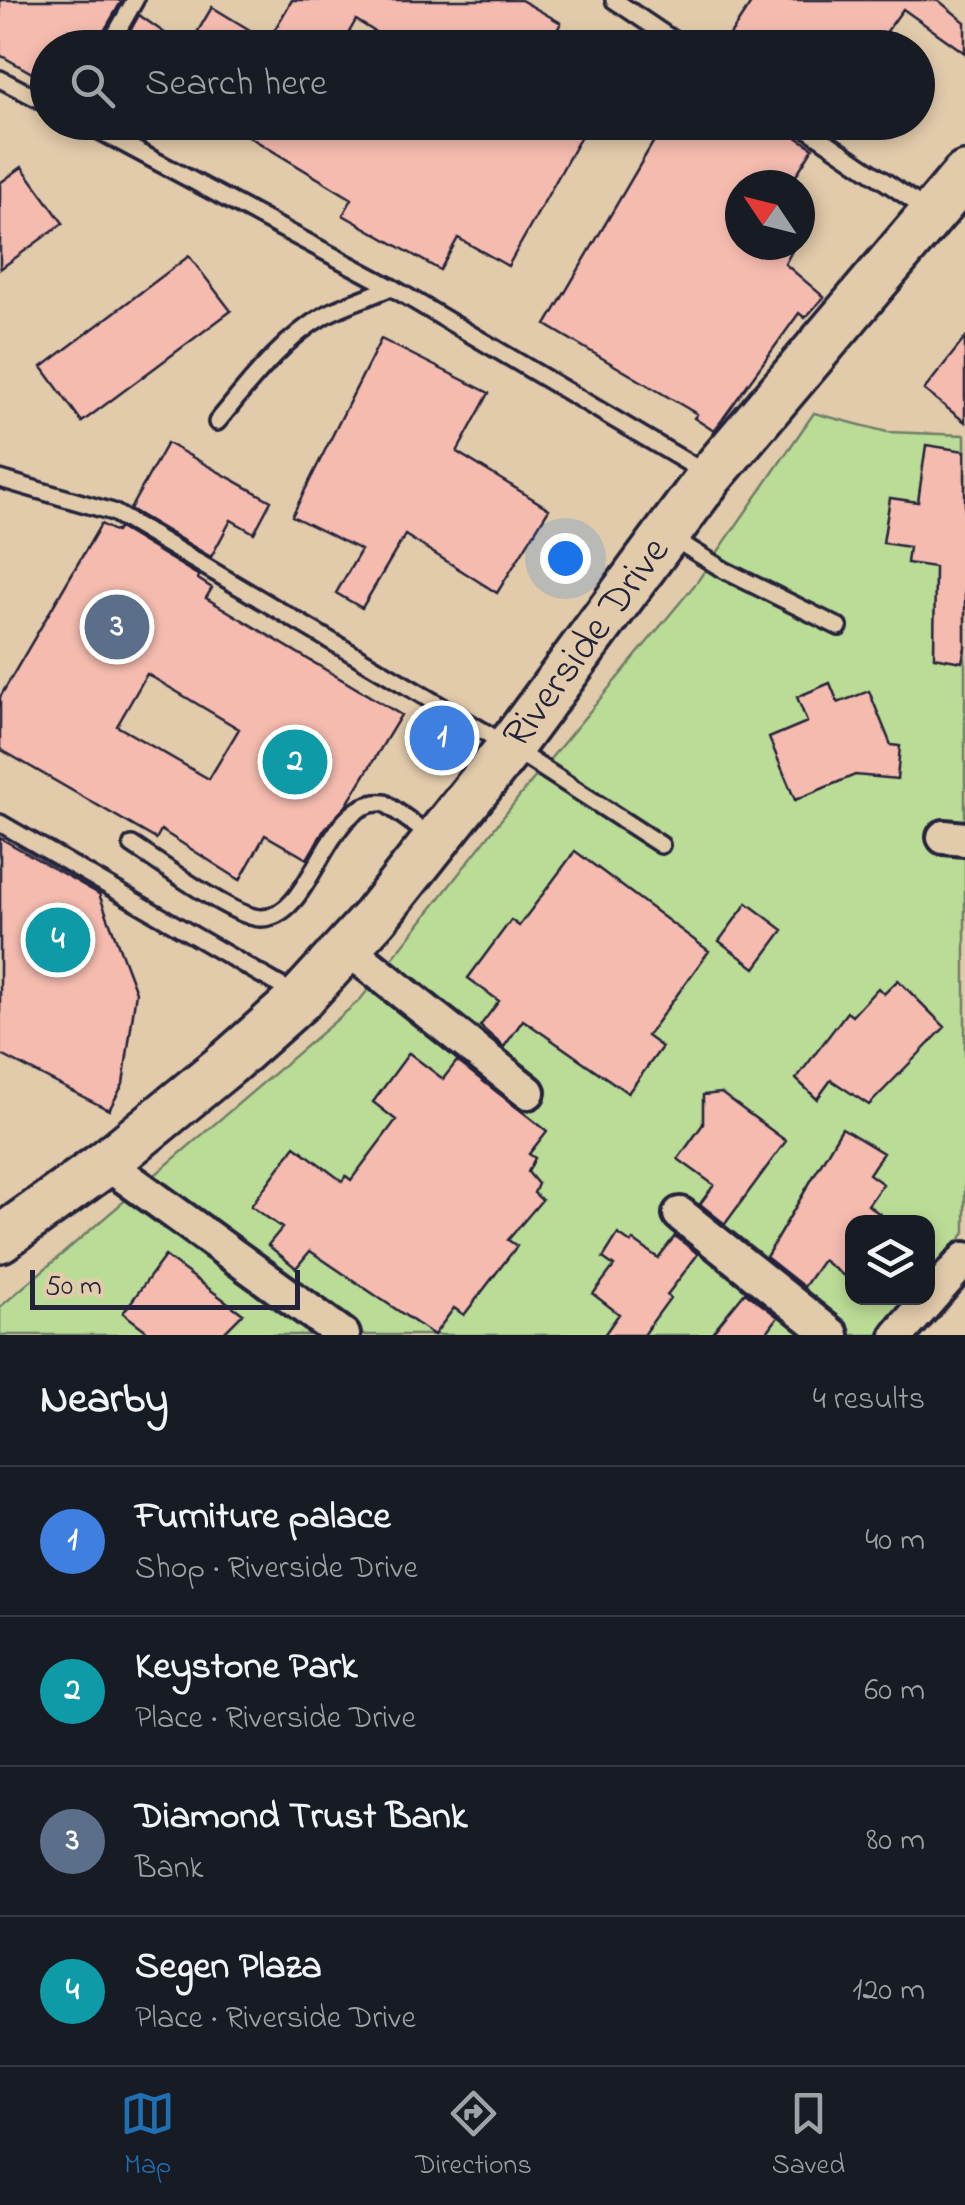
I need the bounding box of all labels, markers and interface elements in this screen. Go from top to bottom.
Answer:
search box [30,30,935,140]
text: Search here [145,57,327,113]
icon: search [65,58,120,113]
north arrow [725,170,815,260]
street label: Riverside Drive [488,524,686,762]
your location [540,533,591,584]
pin: 3 [84,590,150,664]
pin: 1 [410,700,474,776]
pin: 2 [262,724,328,800]
pin: 4 [26,902,90,978]
map controls [845,1215,935,1305]
button: layers [845,1215,935,1305]
scale bar [30,1265,300,1310]
text: 50 m [45,1267,102,1308]
text: Nearby [40,1370,168,1431]
text: 4 results [813,1377,925,1424]
text: Furniture palace [135,1490,391,1546]
text: 1 [67,1518,78,1565]
text: 40 m [865,1518,925,1565]
text: Shop · Riverside Drive [135,1546,418,1593]
text: Keystone Park [135,1640,357,1696]
text: 2 [65,1668,80,1715]
text: 60 m [864,1668,925,1715]
text: Place · Riverside Drive [135,1696,416,1743]
text: Diamond Trust Bank [135,1790,467,1846]
text: 3 [66,1818,79,1865]
text: 80 m [866,1818,925,1865]
text: Bank [135,1846,204,1893]
text: Segen Plaza [135,1940,322,1996]
text: 4 [66,1968,79,2015]
text: 120 m [852,1968,925,2015]
text: Place · Riverside Drive [135,1996,416,2043]
tab: Map [120,2086,175,2187]
tab: Directions [415,2086,532,2187]
tab: Saved [772,2086,845,2187]

